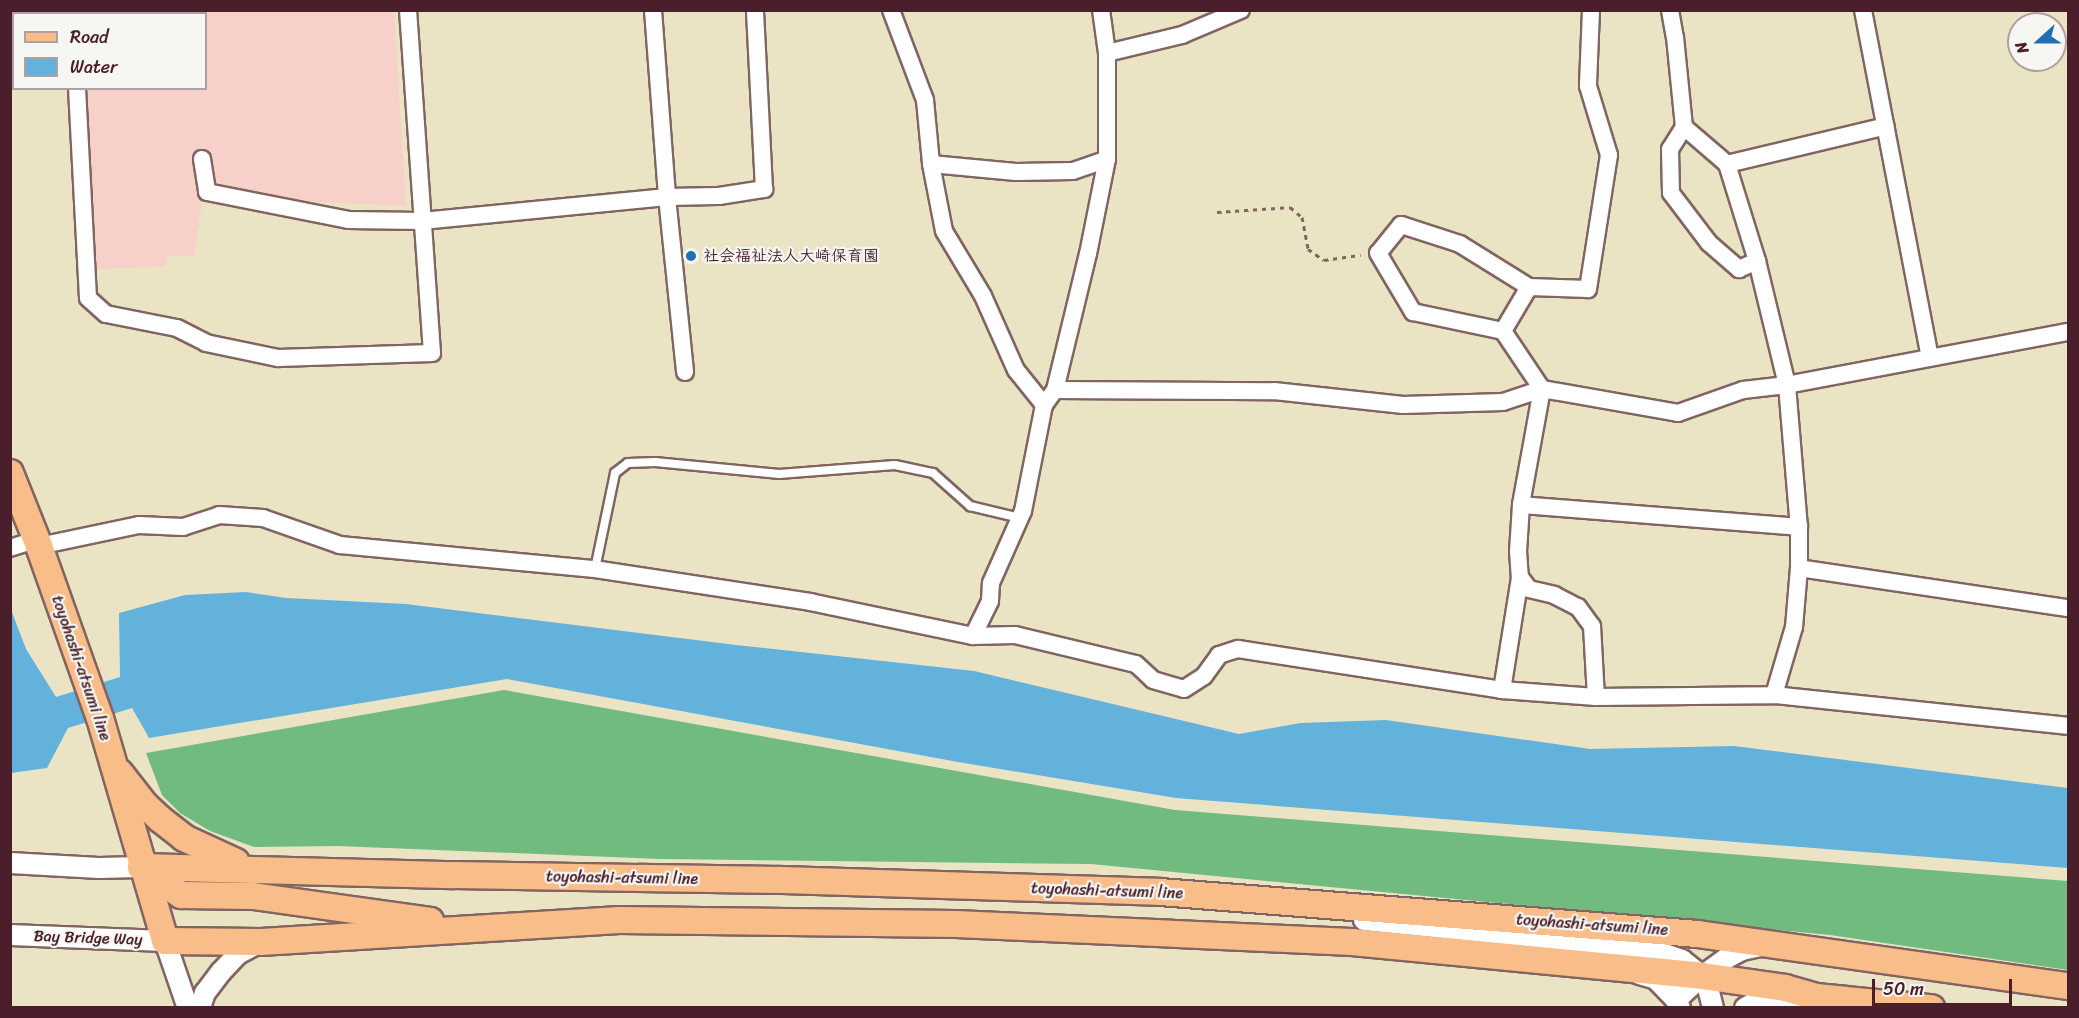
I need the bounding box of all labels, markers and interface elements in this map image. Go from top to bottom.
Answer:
legend [12,12,207,90]
north arrow [2007,12,2067,72]
text: Road [70,21,109,53]
text: N [2006,38,2037,58]
text: Water [70,51,117,83]
place label: 社会福祉法人大崎保育園 [703,246,879,266]
marker: 社会福祉法人大崎保育園 [684,249,698,263]
street label: toyohashi-atsumi line [47,593,115,743]
street label: toyohashi-atsumi line [546,867,698,889]
street label: toyohashi-atsumi line [1030,879,1184,903]
street label: toyohashi-atsumi line [1515,910,1669,940]
street label: Bay Bridge Way [33,926,143,950]
scale bar [1875,967,2014,1005]
text: 50 m [1883,973,1924,1005]

